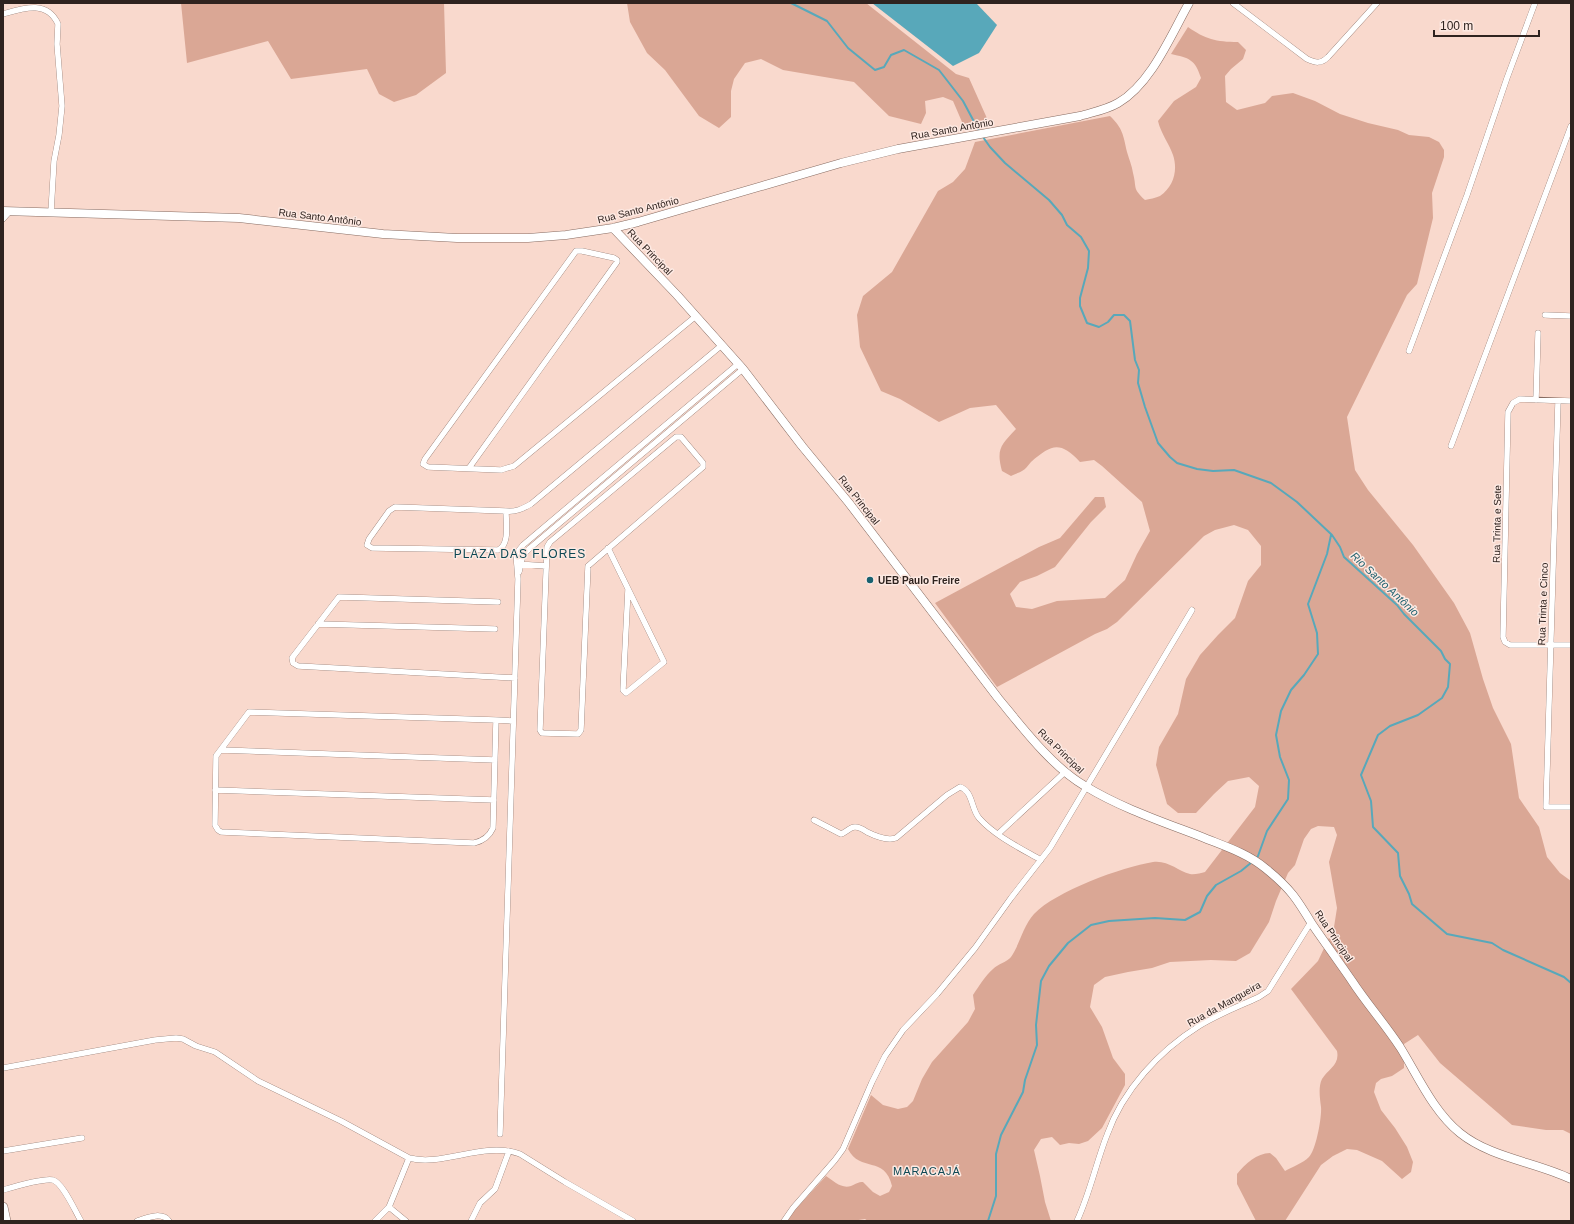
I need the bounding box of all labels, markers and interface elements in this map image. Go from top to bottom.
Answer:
scale bar [1434,12,1539,38]
text: 100 m [1440,19,1473,33]
street label: Rua Santo Antônio [910,116,994,142]
street label: Rua Santo Antônio [596,194,680,225]
street label: Rua Santo Antônio [278,206,362,228]
street label: Rua Principal [625,227,675,277]
street label: Rua Principal [836,473,882,527]
street label: Rua Trinta e Sete [1491,485,1503,563]
district label: PLAZA DAS FLORES [454,547,586,561]
water label: Rio Santo Antônio [1349,550,1421,618]
street label: Rua Trinta e Cinco [1536,562,1550,646]
marker: UEB Paulo Freire [865,575,875,585]
place label: UEB Paulo Freire [878,575,960,586]
street label: Rua Principal [1036,726,1086,776]
street label: Rua Principal [1313,908,1355,964]
street label: Rua da Mangueira [1185,979,1263,1029]
district label: MARACAJÁ [893,1165,961,1177]

